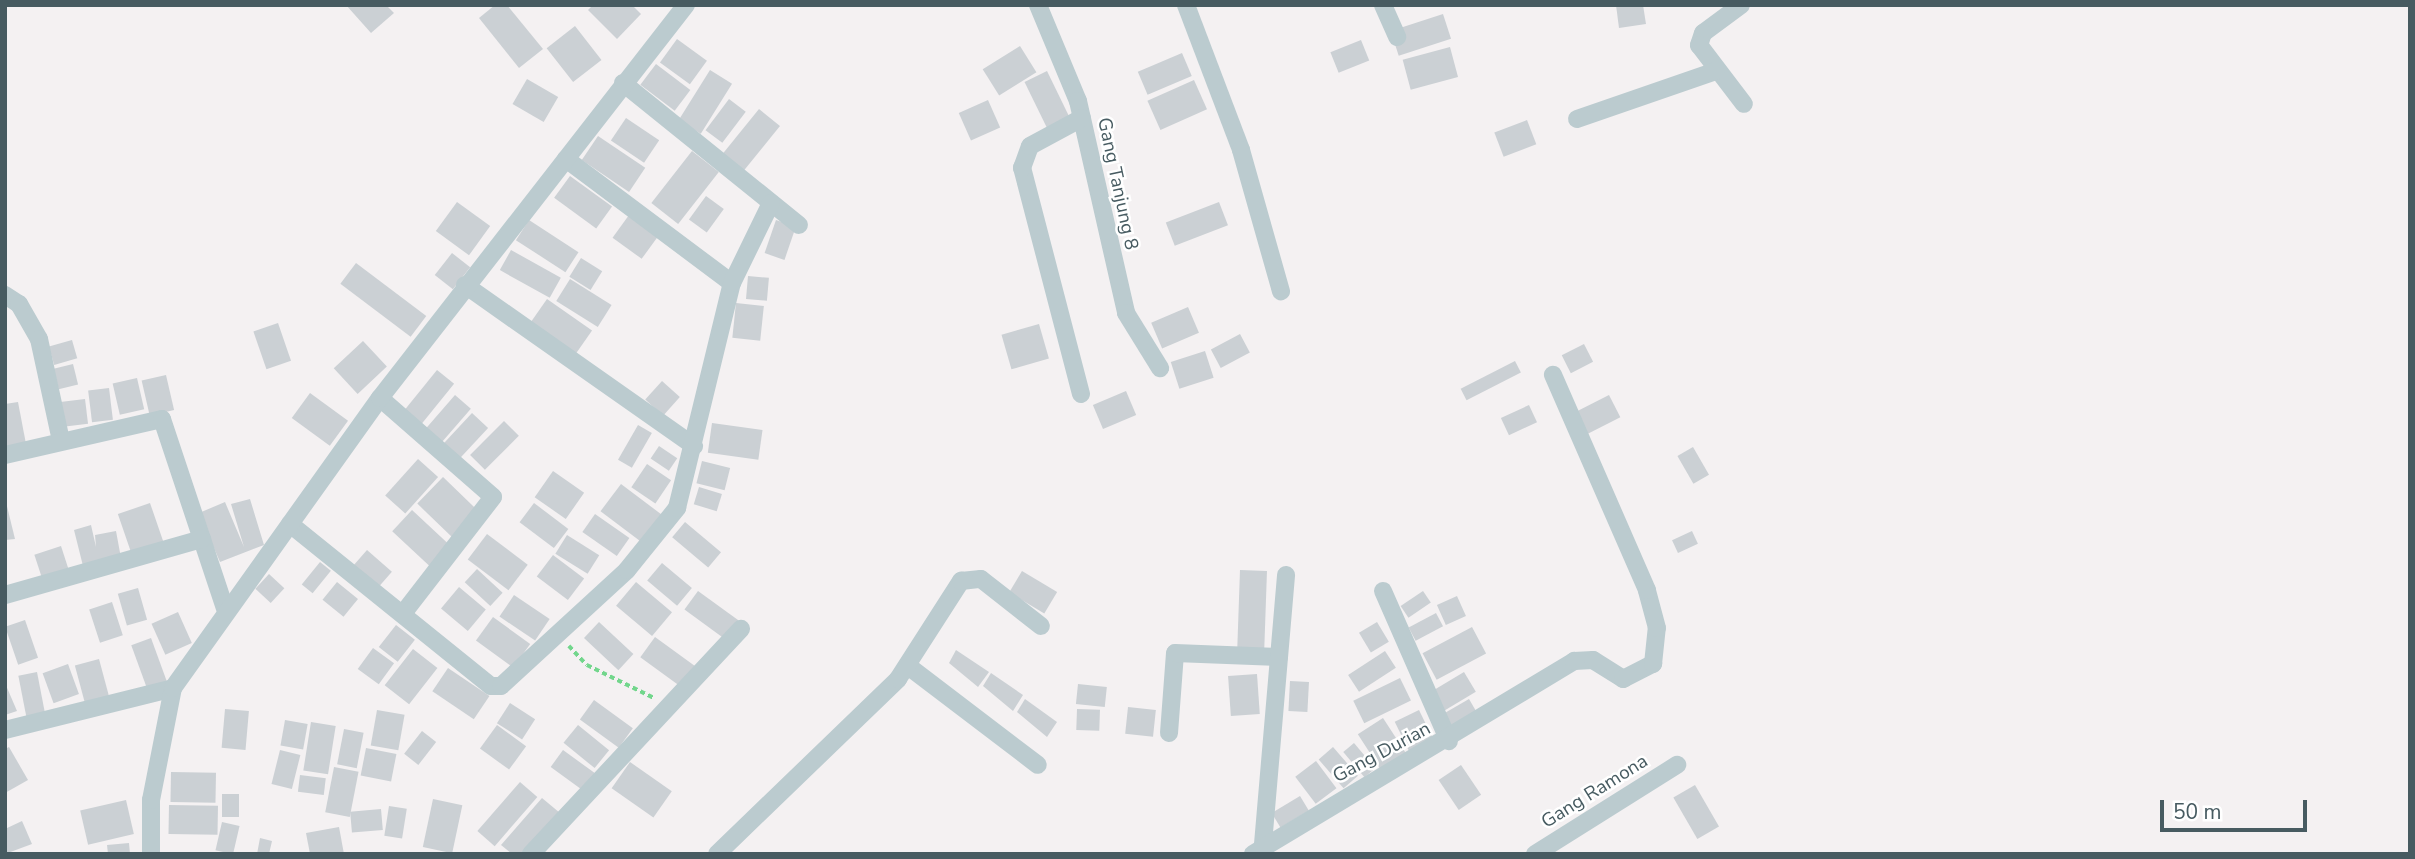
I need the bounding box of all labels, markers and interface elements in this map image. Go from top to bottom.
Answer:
street label: Gang Tanjung 8 [1092,116,1142,252]
street label: Gang Durian [1329,718,1435,788]
street label: Gang Ramona [1538,750,1652,834]
scale bar [2163,786,2310,830]
text: 50 m [2173,798,2222,826]

